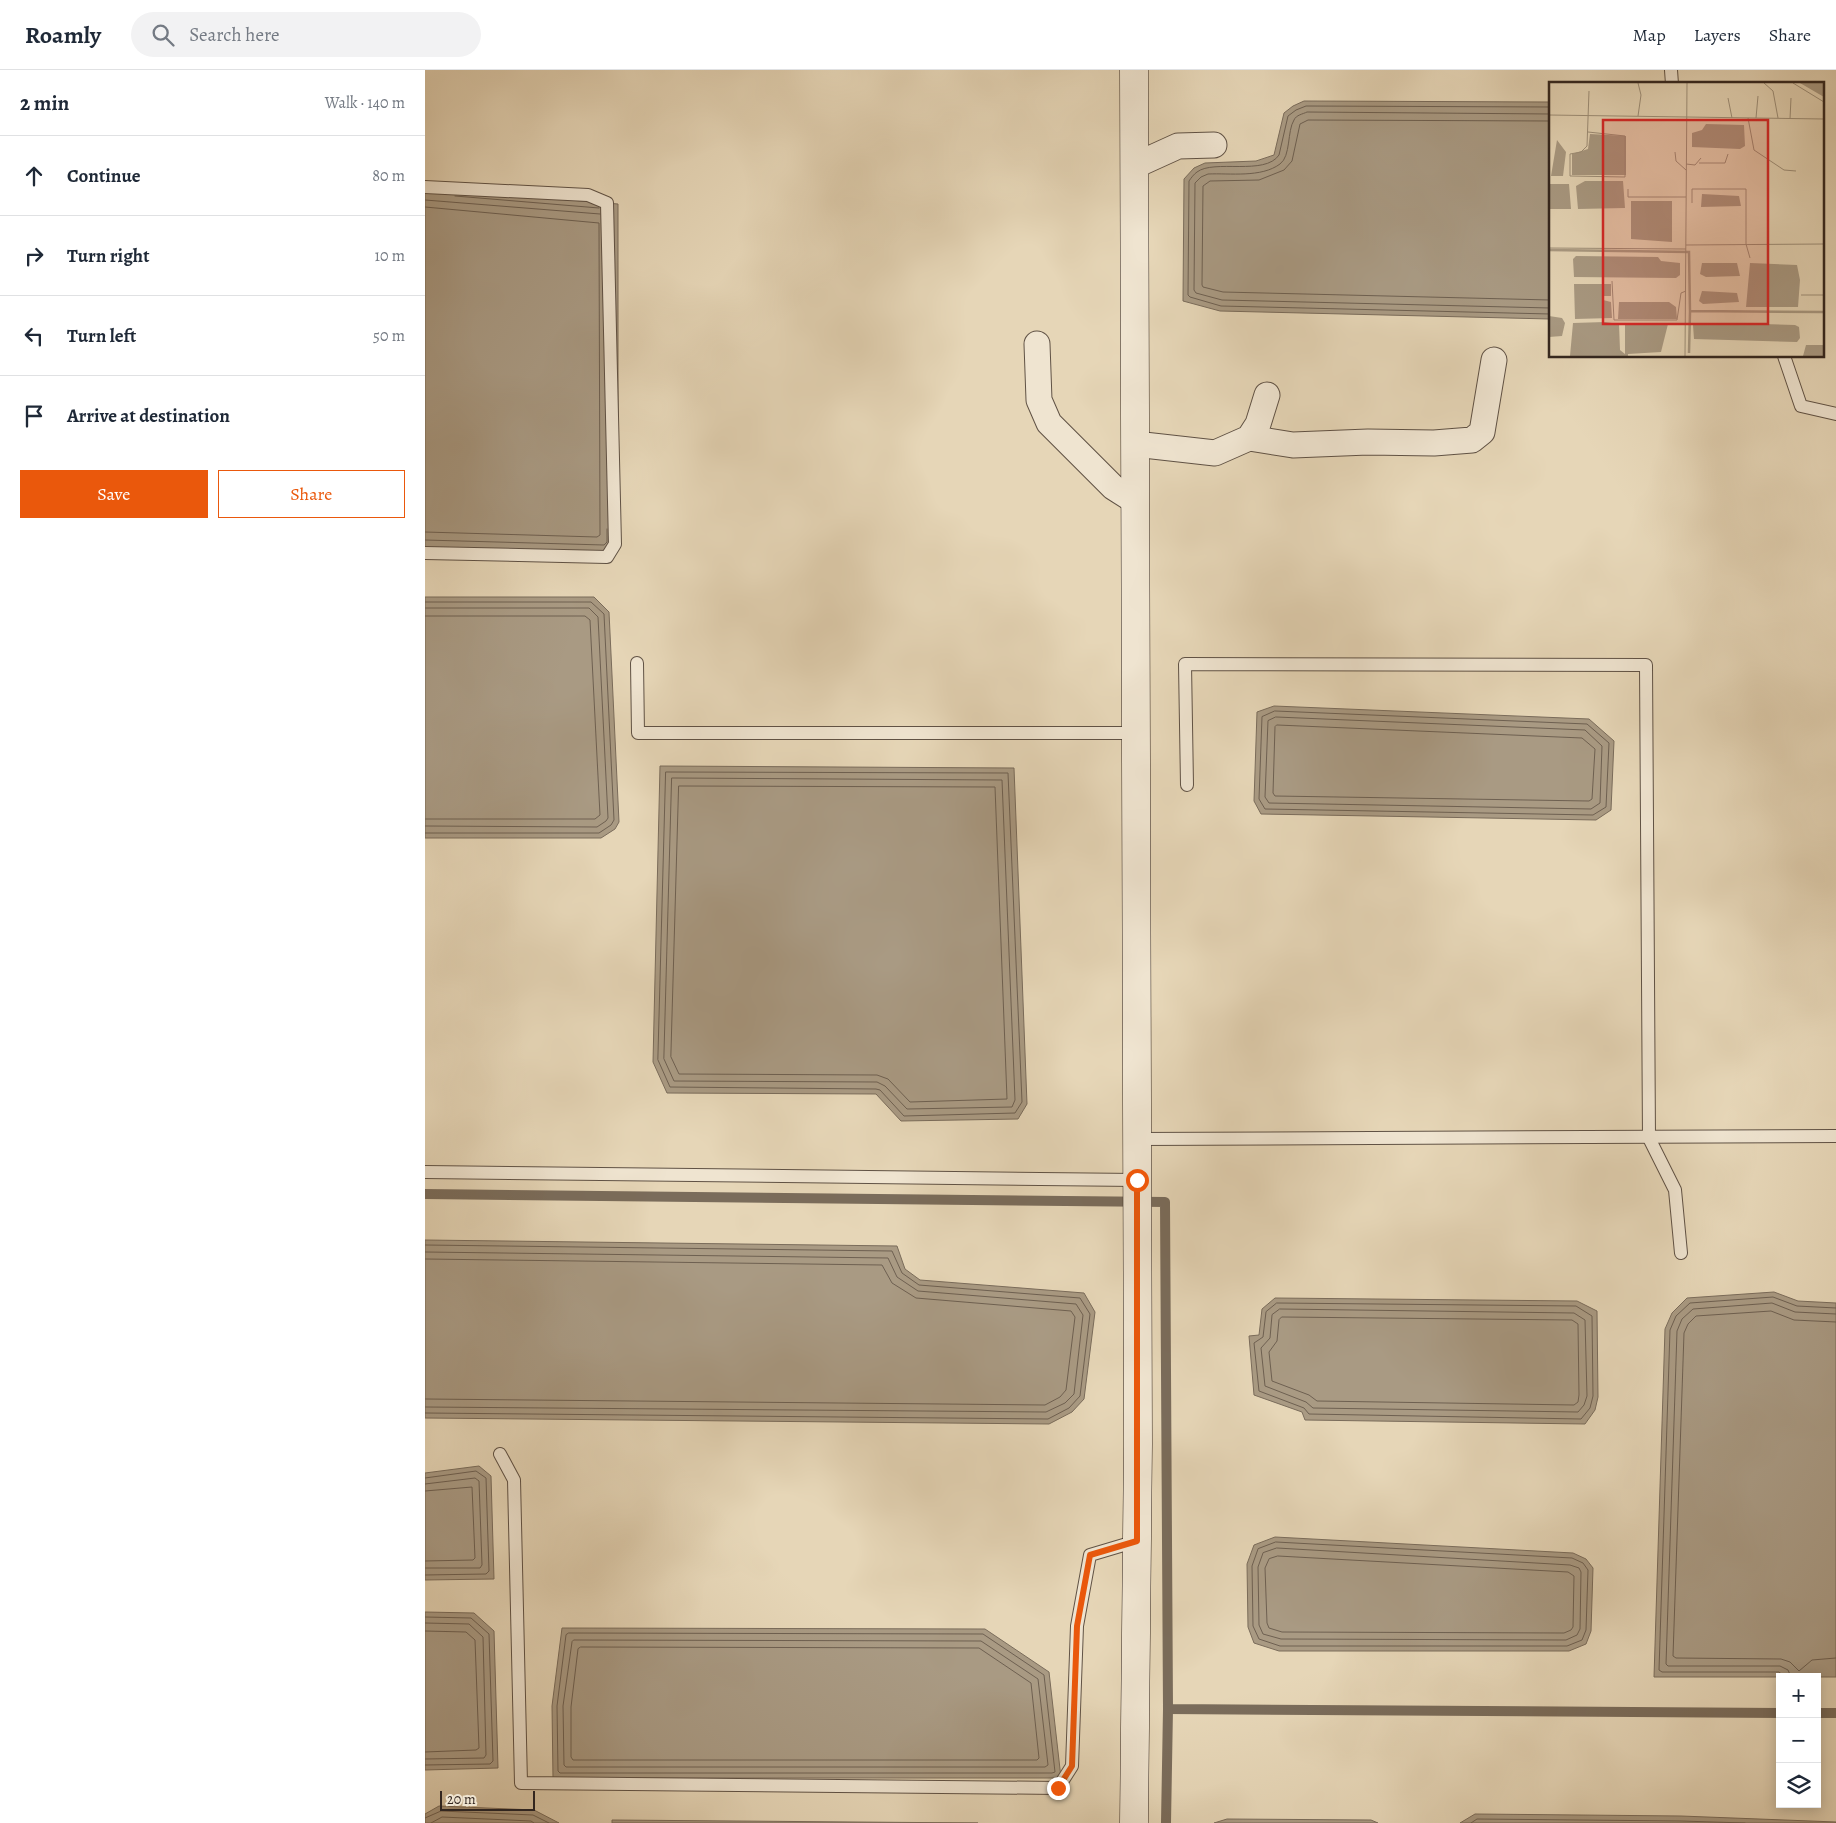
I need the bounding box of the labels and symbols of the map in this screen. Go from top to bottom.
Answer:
inset map [1549,82,1823,358]
route start [1126,1169,1149,1192]
route end [1047,1777,1070,1800]
scale bar [440,1788,535,1811]

